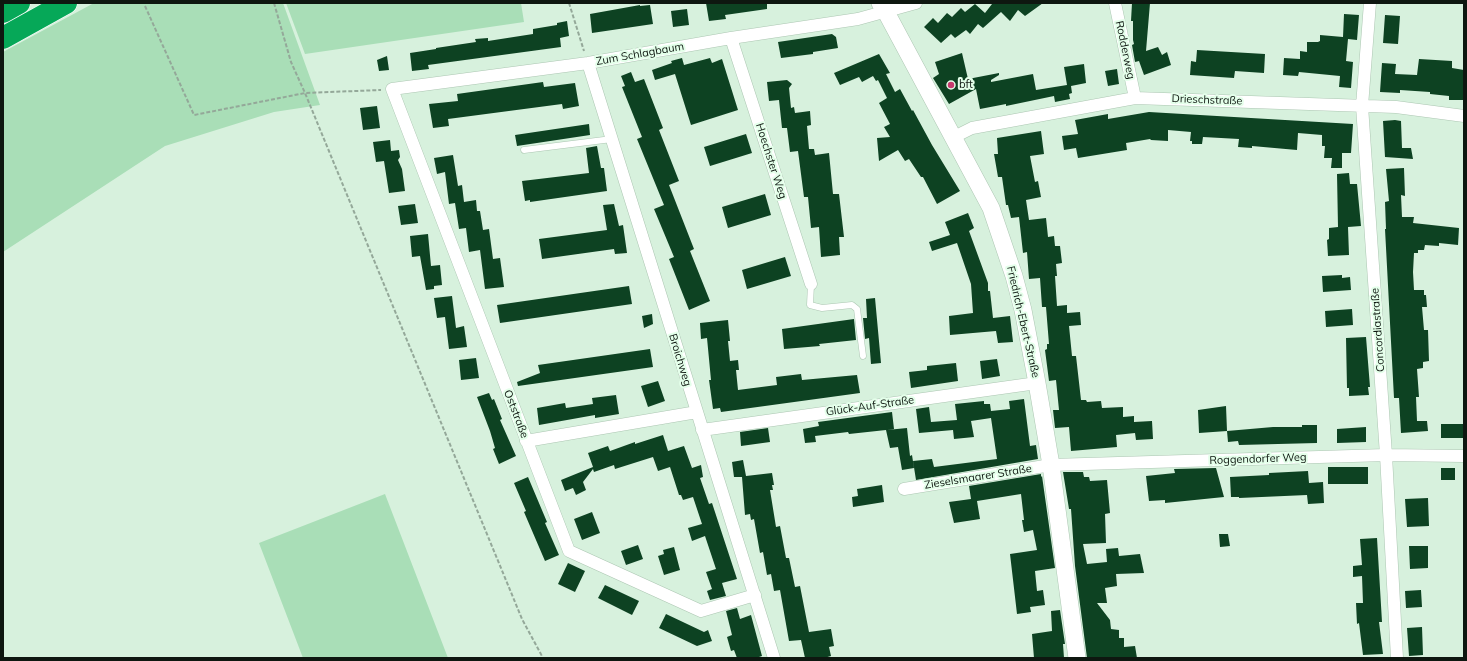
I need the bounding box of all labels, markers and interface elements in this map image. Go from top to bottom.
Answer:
street label: Rodderweg [1112,20,1138,80]
street label: Zum Schlagbaum [595,40,685,68]
place label: bft [959,78,973,92]
marker: bft [946,80,956,90]
street label: Drieschstraße [1171,92,1243,108]
street label: Hoechster Weg [753,121,789,201]
street label: Friedrich-Ebert-Straße [1004,265,1042,379]
street label: Concordiastraße [1368,288,1388,372]
street label: Broichweg [666,332,694,388]
street label: Oststraße [501,388,531,440]
street label: Glück-Auf-Straße [825,393,915,419]
street label: Roggendorfer Weg [1209,451,1307,467]
street label: Zieselsmaarer Straße [923,462,1033,492]

